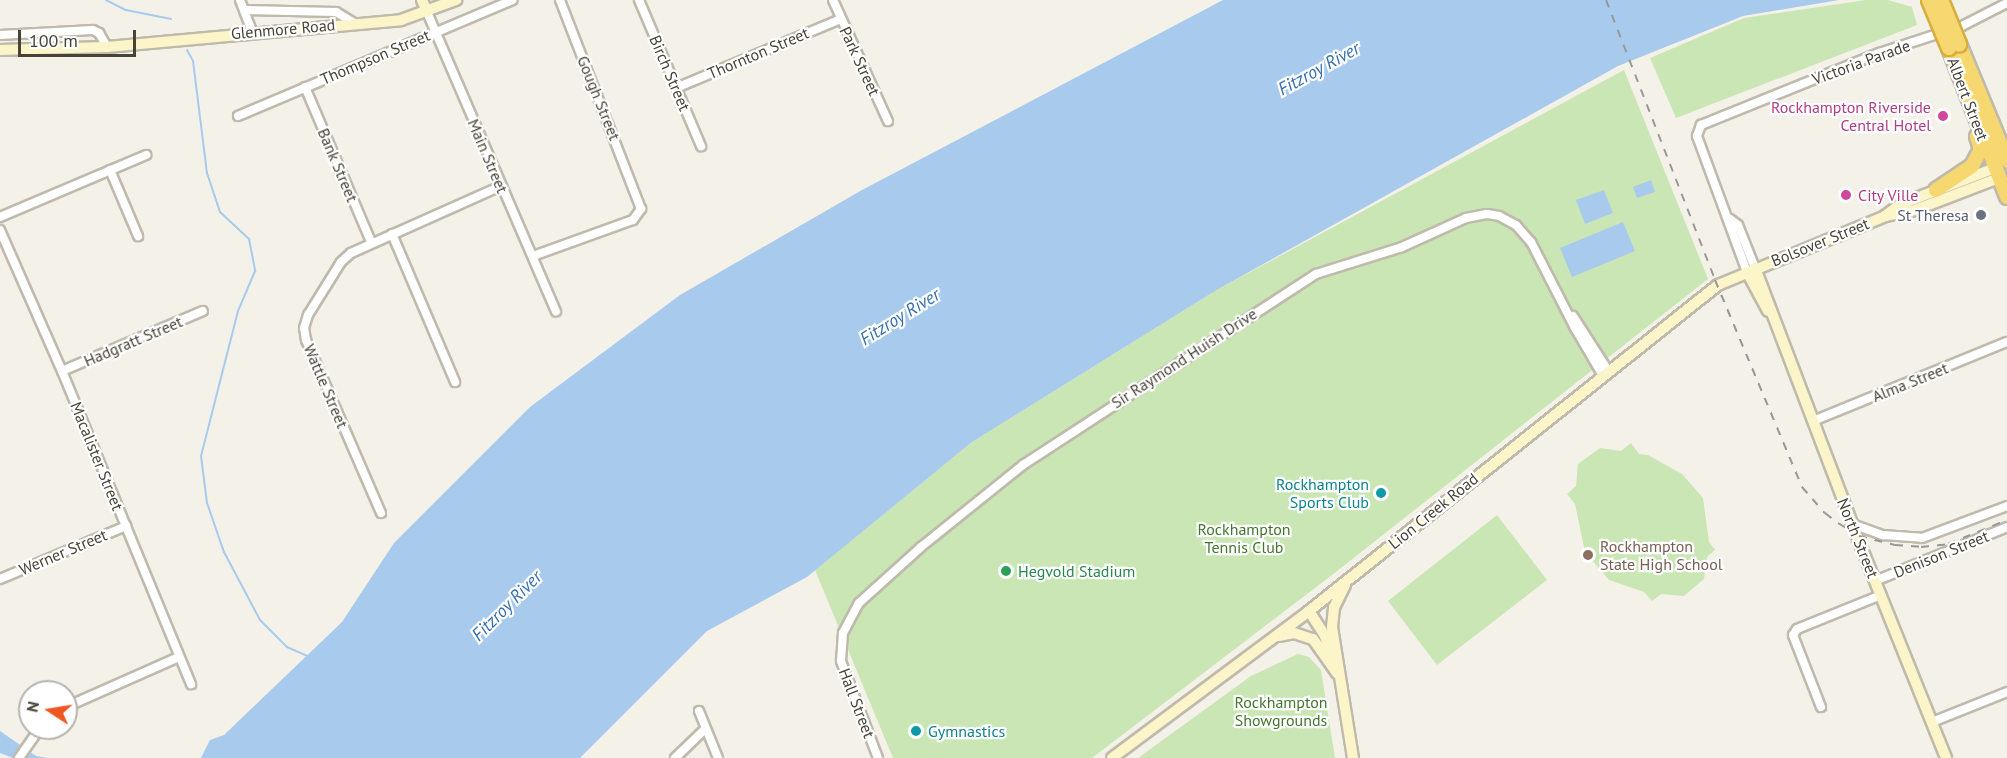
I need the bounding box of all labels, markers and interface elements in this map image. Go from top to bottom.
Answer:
street label: Glenmore Road [230,15,336,43]
scale bar [21,18,140,56]
street label: Thornton Street [704,23,812,83]
street label: Park Street [836,23,884,99]
street label: Thompson Street [317,25,433,89]
text: 100 m [29,29,78,52]
street label: Birch Street [645,32,695,114]
street label: Victoria Parade [1809,35,1913,89]
water label: Fitzroy River [1274,38,1364,100]
street label: Gough Street [573,53,625,143]
street label: Albert Street [1943,55,1993,143]
place label: Rockhampton Riverside Central Hotel [1771,97,1931,135]
marker: Rockhampton Riverside Central Hotel [1936,109,1950,123]
street label: Main Street [464,116,512,196]
street label: Bank Street [314,125,362,205]
place label: City Ville [1858,185,1919,205]
marker: City Ville [1839,188,1853,202]
place label: St Theresa [1897,205,1969,225]
marker: St Theresa [1974,208,1988,222]
street label: Bolsover Street [1768,214,1872,270]
water label: Fitzroy River [856,284,944,350]
street label: Sir Raymond Huish Drive [1108,304,1260,412]
street label: Hadgratt Street [81,312,185,370]
street label: Wattle Street [300,341,352,431]
street label: Alma Street [1869,358,1951,406]
street label: Macalister Street [66,399,128,513]
street label: Lion Creek Road [1384,469,1482,553]
place label: Rockhampton Sports Club [1276,474,1369,512]
marker: Rockhampton Sports Club [1374,486,1388,500]
street label: North Street [1833,495,1883,581]
park label: Rockhampton Tennis Club [1197,519,1291,557]
street label: Werner Street [16,525,110,579]
street label: Denison Street [1891,526,1991,582]
place label: Rockhampton State High School [1600,536,1722,574]
marker: Rockhampton State High School [1581,548,1595,562]
place label: Hegvold Stadium [1018,561,1135,581]
marker: Hegvold Stadium [999,564,1013,578]
water label: Fitzroy River [467,566,547,646]
street label: Hall Street [835,665,879,741]
north arrow [18,680,78,740]
park label: Rockhampton Showgrounds [1234,692,1328,730]
text: N [21,699,43,714]
place label: Gymnastics [928,721,1005,741]
marker: Gymnastics [909,724,923,738]

